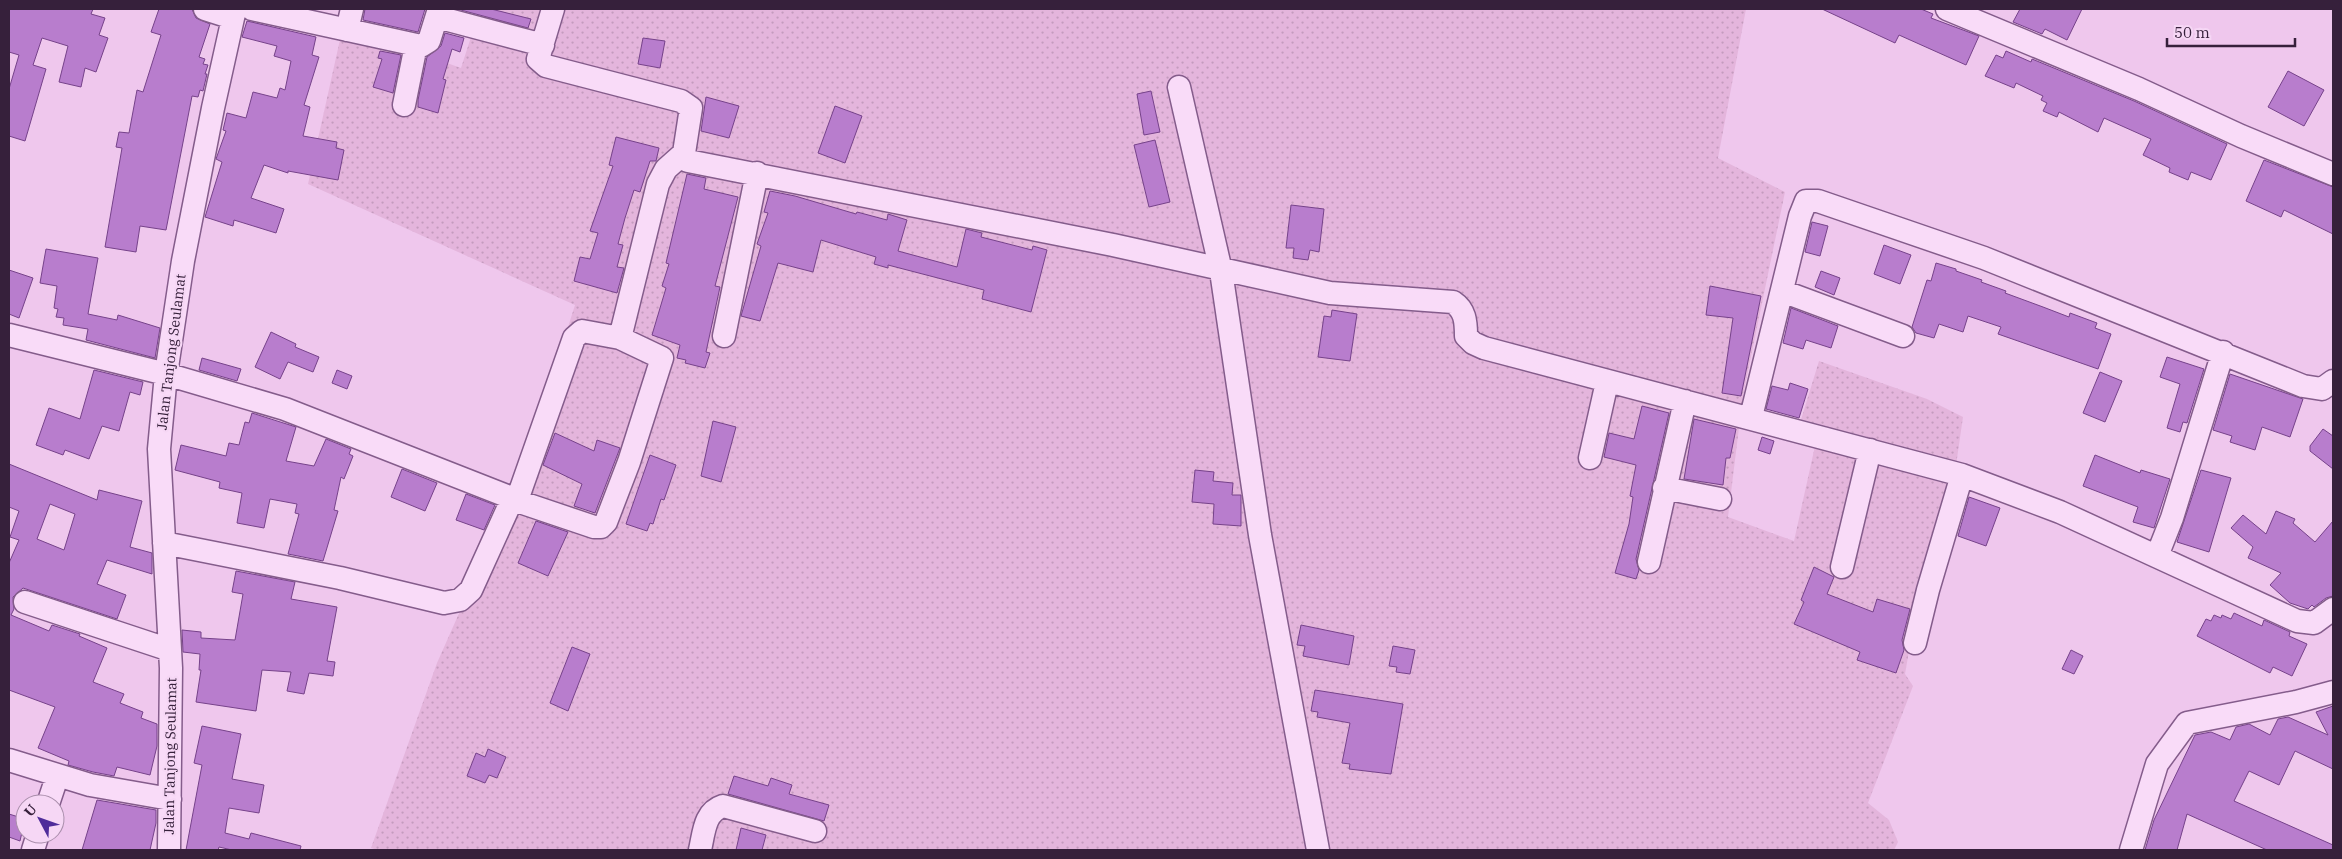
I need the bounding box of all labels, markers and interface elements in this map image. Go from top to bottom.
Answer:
scale bar [2167,15,2294,47]
text: 50 m [2174,23,2210,42]
street label: Jalan Tanjong Seulamat [152,273,190,431]
street label: Jalan Tanjong Seulamat [160,677,180,835]
north arrow [15,794,65,844]
text: U [20,800,41,820]

